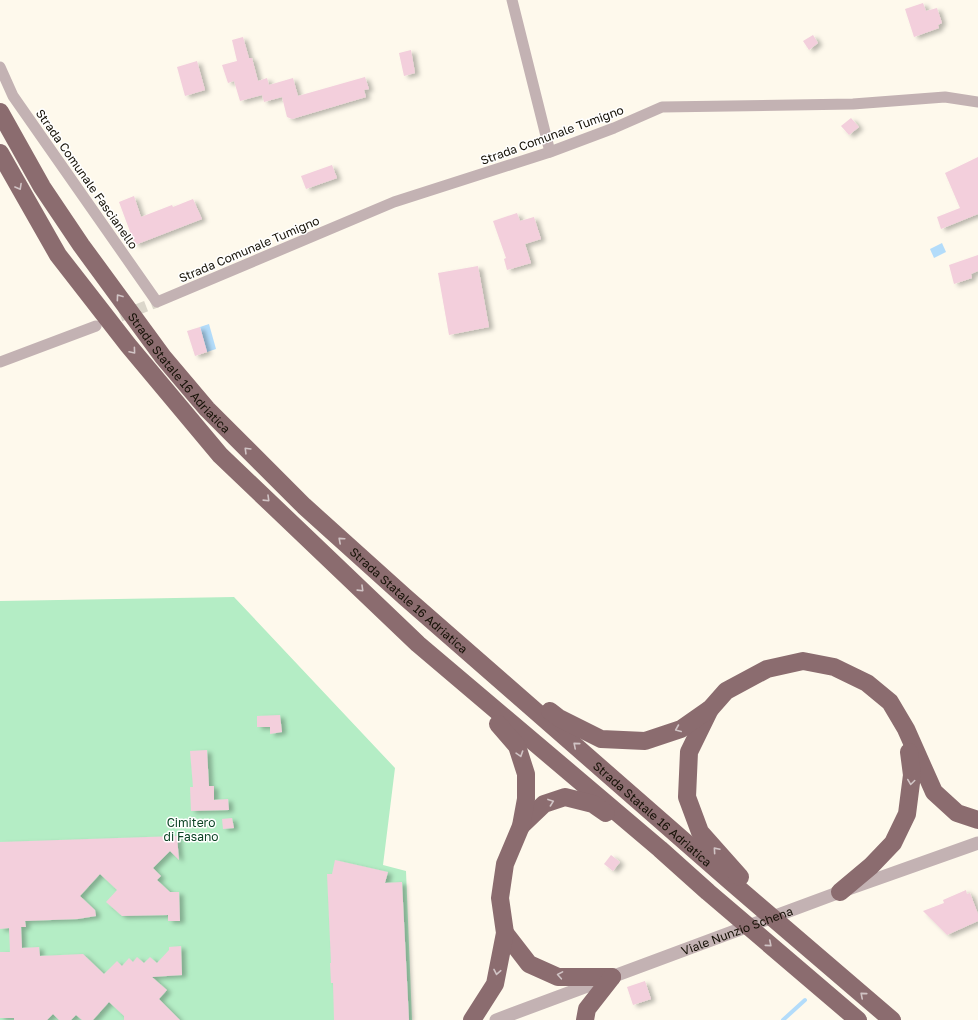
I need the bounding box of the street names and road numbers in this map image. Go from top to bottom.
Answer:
street label: Strada Comunale Tumigno [478,102,626,168]
street label: Strada Comunale Fascianello [33,106,141,252]
street label: Strada Comunale Tumigno [176,213,322,285]
street label: Strada Statale 16 Adriatica [125,309,234,436]
street label: Strada Statale 16 Adriatica [347,544,471,656]
street label: Strada Statale 16 Adriatica [590,758,715,869]
street label: Viale Nunzio Schena [679,903,795,958]

